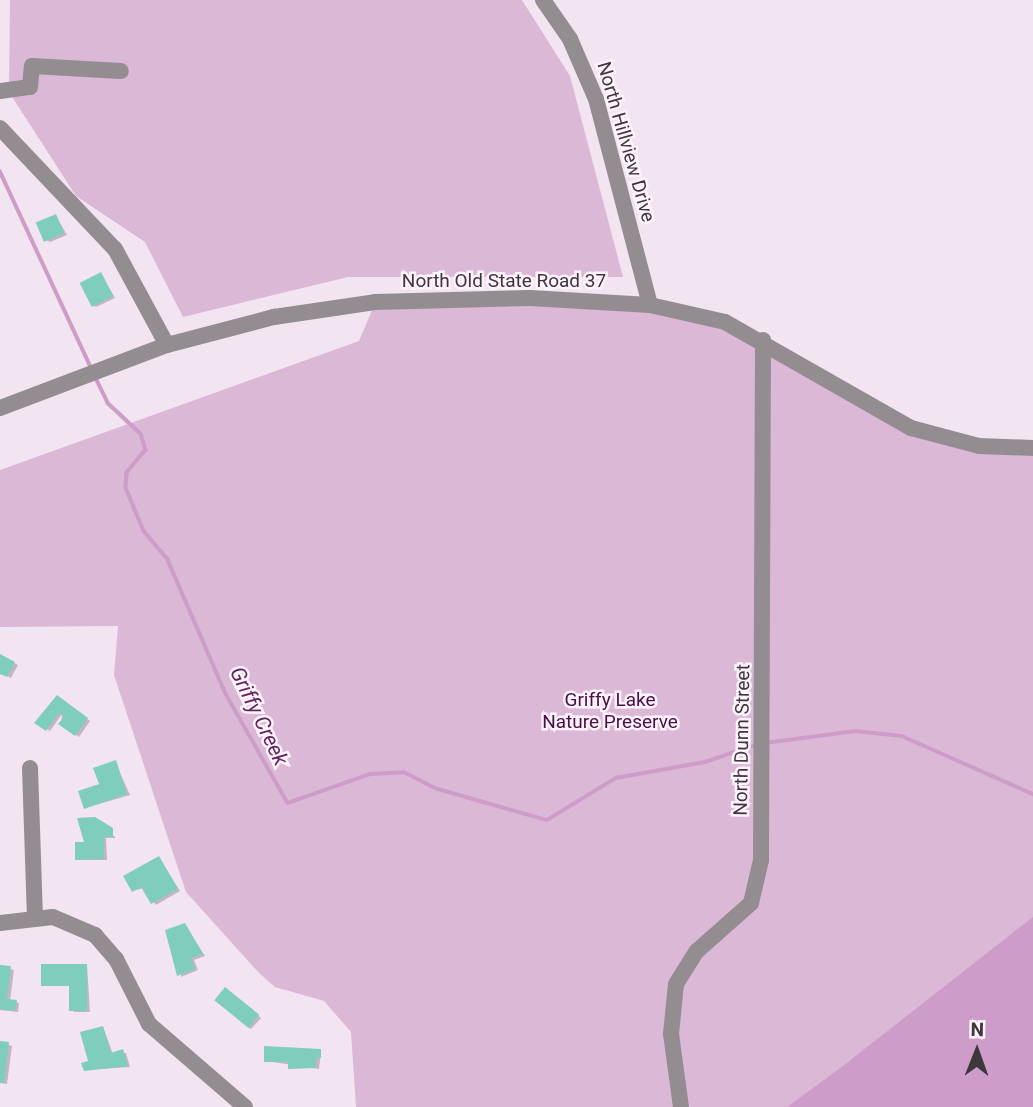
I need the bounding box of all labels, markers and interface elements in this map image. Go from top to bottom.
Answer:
street label: North Hillview Drive [592,59,660,225]
street label: North Old State Road 37 [402,270,606,292]
water label: Griffy Creek [224,663,294,769]
street label: North Dunn Street [729,664,755,816]
park label: Griffy Lake Nature Preserve [542,689,678,733]
north arrow [942,1016,1012,1086]
text: N [970,1018,984,1041]

